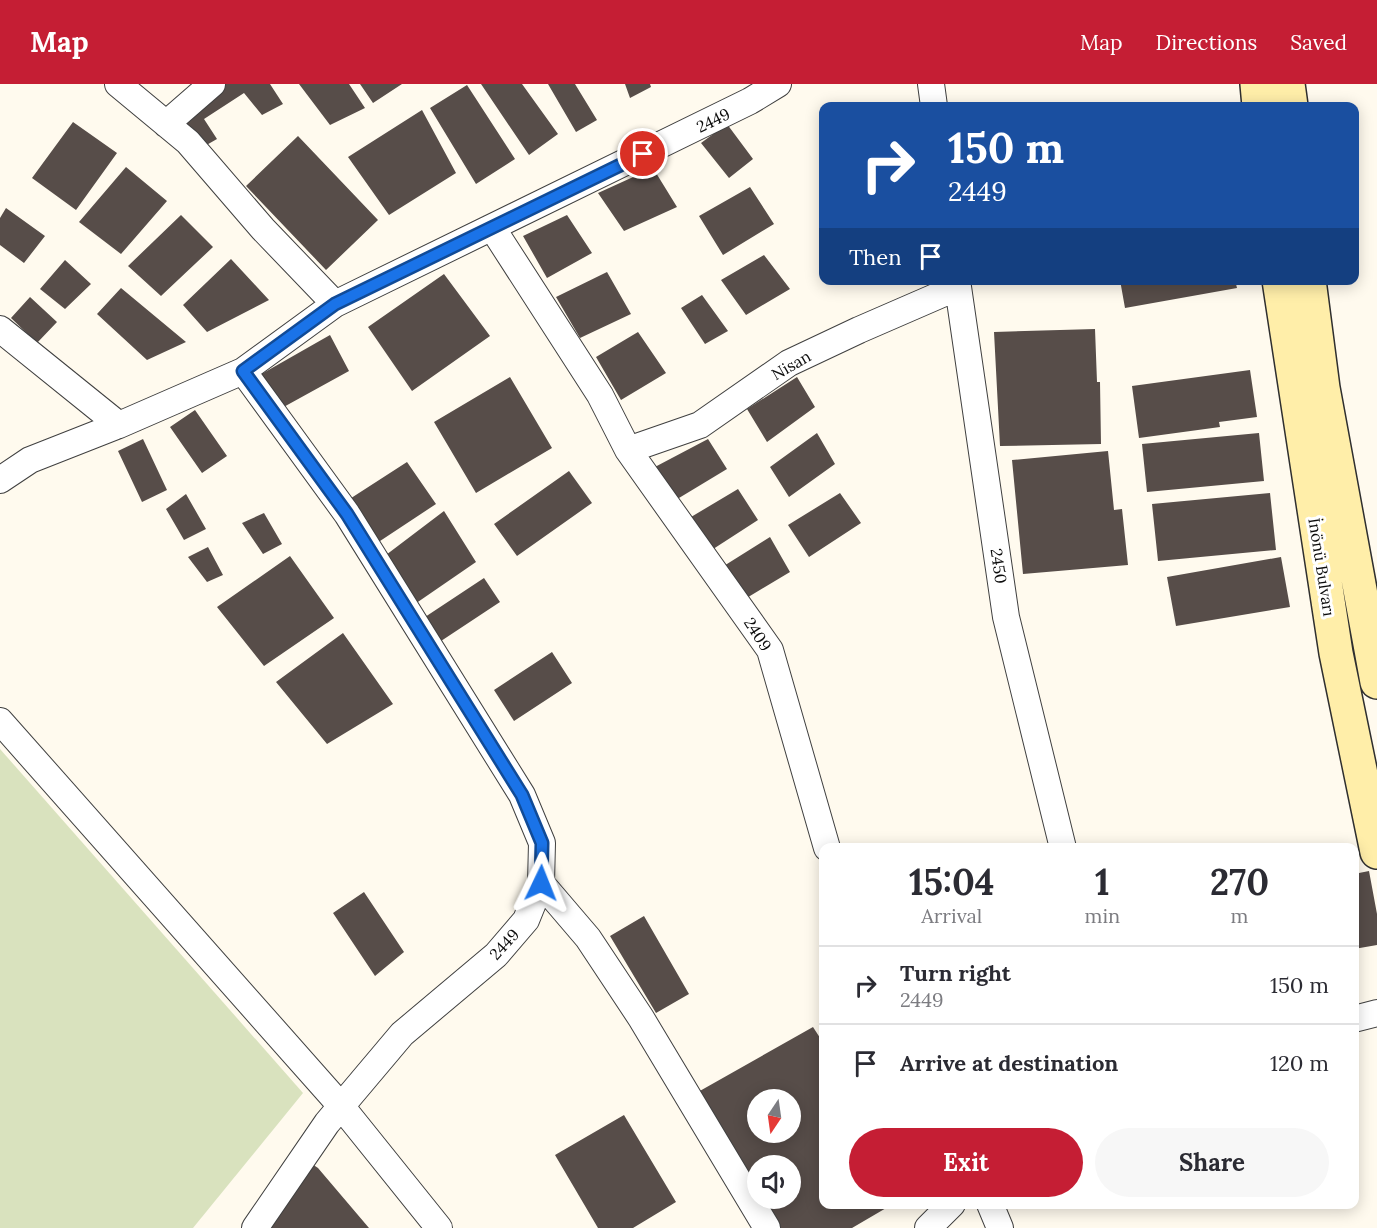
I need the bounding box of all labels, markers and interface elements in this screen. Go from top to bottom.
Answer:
text: Map [30,24,89,60]
text: Map [1080,29,1123,56]
text: Directions [1156,29,1257,56]
text: Saved [1290,29,1347,56]
street label: 2449 [693,103,733,137]
text: 150 m [948,121,1064,175]
icon: right [849,126,927,204]
pin [617,128,668,179]
icon: arrive [626,137,659,170]
text: 2449 [948,174,1007,208]
icon: arrive [914,240,947,273]
text: Then [849,243,902,271]
street label: Nisan [768,346,814,384]
street label: İnönü Bulvarı [1304,517,1340,617]
street label: 2450 [987,547,1011,585]
street label: 2409 [740,613,776,655]
position arrow [509,851,573,915]
text: 15:04 [909,859,995,905]
text: 1 [1095,859,1110,905]
text: 270 [1210,859,1269,905]
text: Arrival [921,903,982,928]
text: min [1085,903,1120,928]
text: m [1231,903,1248,928]
street label: 2449 [485,924,523,964]
text: Turn right [900,959,1011,987]
icon: right [849,969,882,1002]
text: 150 m [1270,971,1329,999]
text: 2449 [900,987,944,1012]
icon: arrive [849,1047,882,1080]
text: Arrive at destination [900,1049,1118,1077]
text: 120 m [1270,1049,1329,1077]
north arrow [747,1089,801,1143]
map controls [747,1089,801,1209]
button: Exit [849,1128,1083,1197]
button: Share [1095,1128,1329,1197]
button: sound [747,1155,801,1209]

